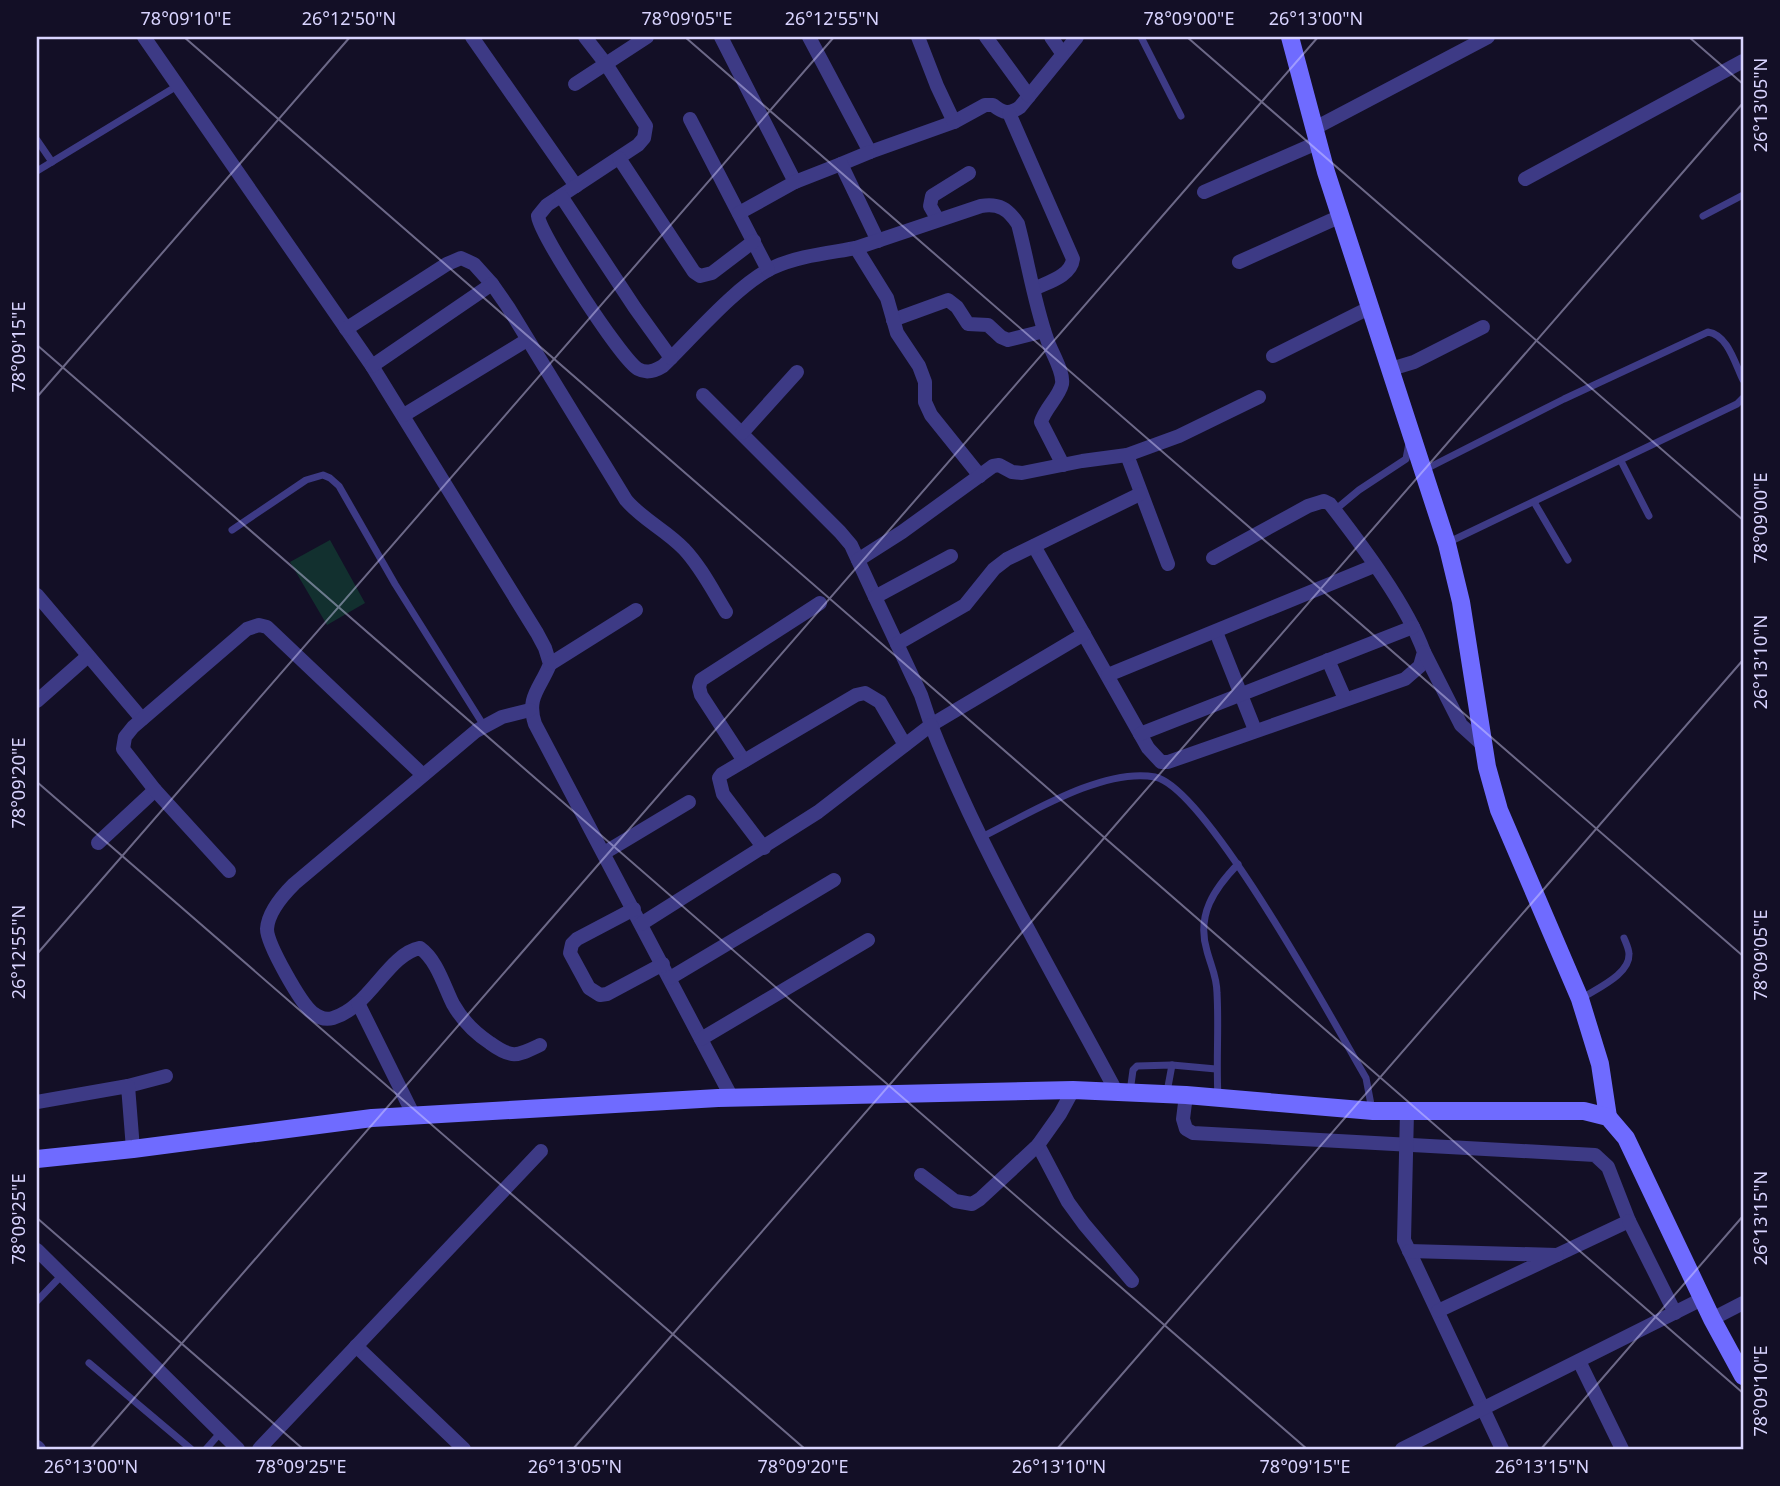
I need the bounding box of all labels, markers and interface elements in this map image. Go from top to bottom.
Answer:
text: 78°09'10"E [141,6,231,30]
text: 26°12'50"N [302,6,396,30]
text: 78°09'05"E [642,6,732,30]
text: 26°12'55"N [785,6,879,30]
text: 78°09'00"E [1144,6,1234,30]
text: 26°13'00"N [1269,6,1363,30]
text: 26°13'05"N [1748,58,1772,152]
text: 78°09'15"E [6,302,30,392]
text: 78°09'00"E [1748,473,1772,563]
text: 26°13'10"N [1748,615,1772,709]
text: 78°09'20"E [6,738,30,828]
text: 26°12'55"N [6,905,30,999]
text: 78°09'05"E [1748,910,1772,1000]
text: 26°13'15"N [1748,1171,1772,1265]
text: 78°09'25"E [6,1174,30,1264]
text: 78°09'10"E [1748,1346,1772,1436]
text: 26°13'00"N [44,1454,138,1478]
text: 78°09'25"E [256,1454,346,1478]
text: 26°13'05"N [528,1454,622,1478]
text: 78°09'20"E [758,1454,848,1478]
text: 26°13'10"N [1012,1454,1106,1478]
text: 78°09'15"E [1260,1454,1350,1478]
text: 26°13'15"N [1495,1454,1589,1478]

